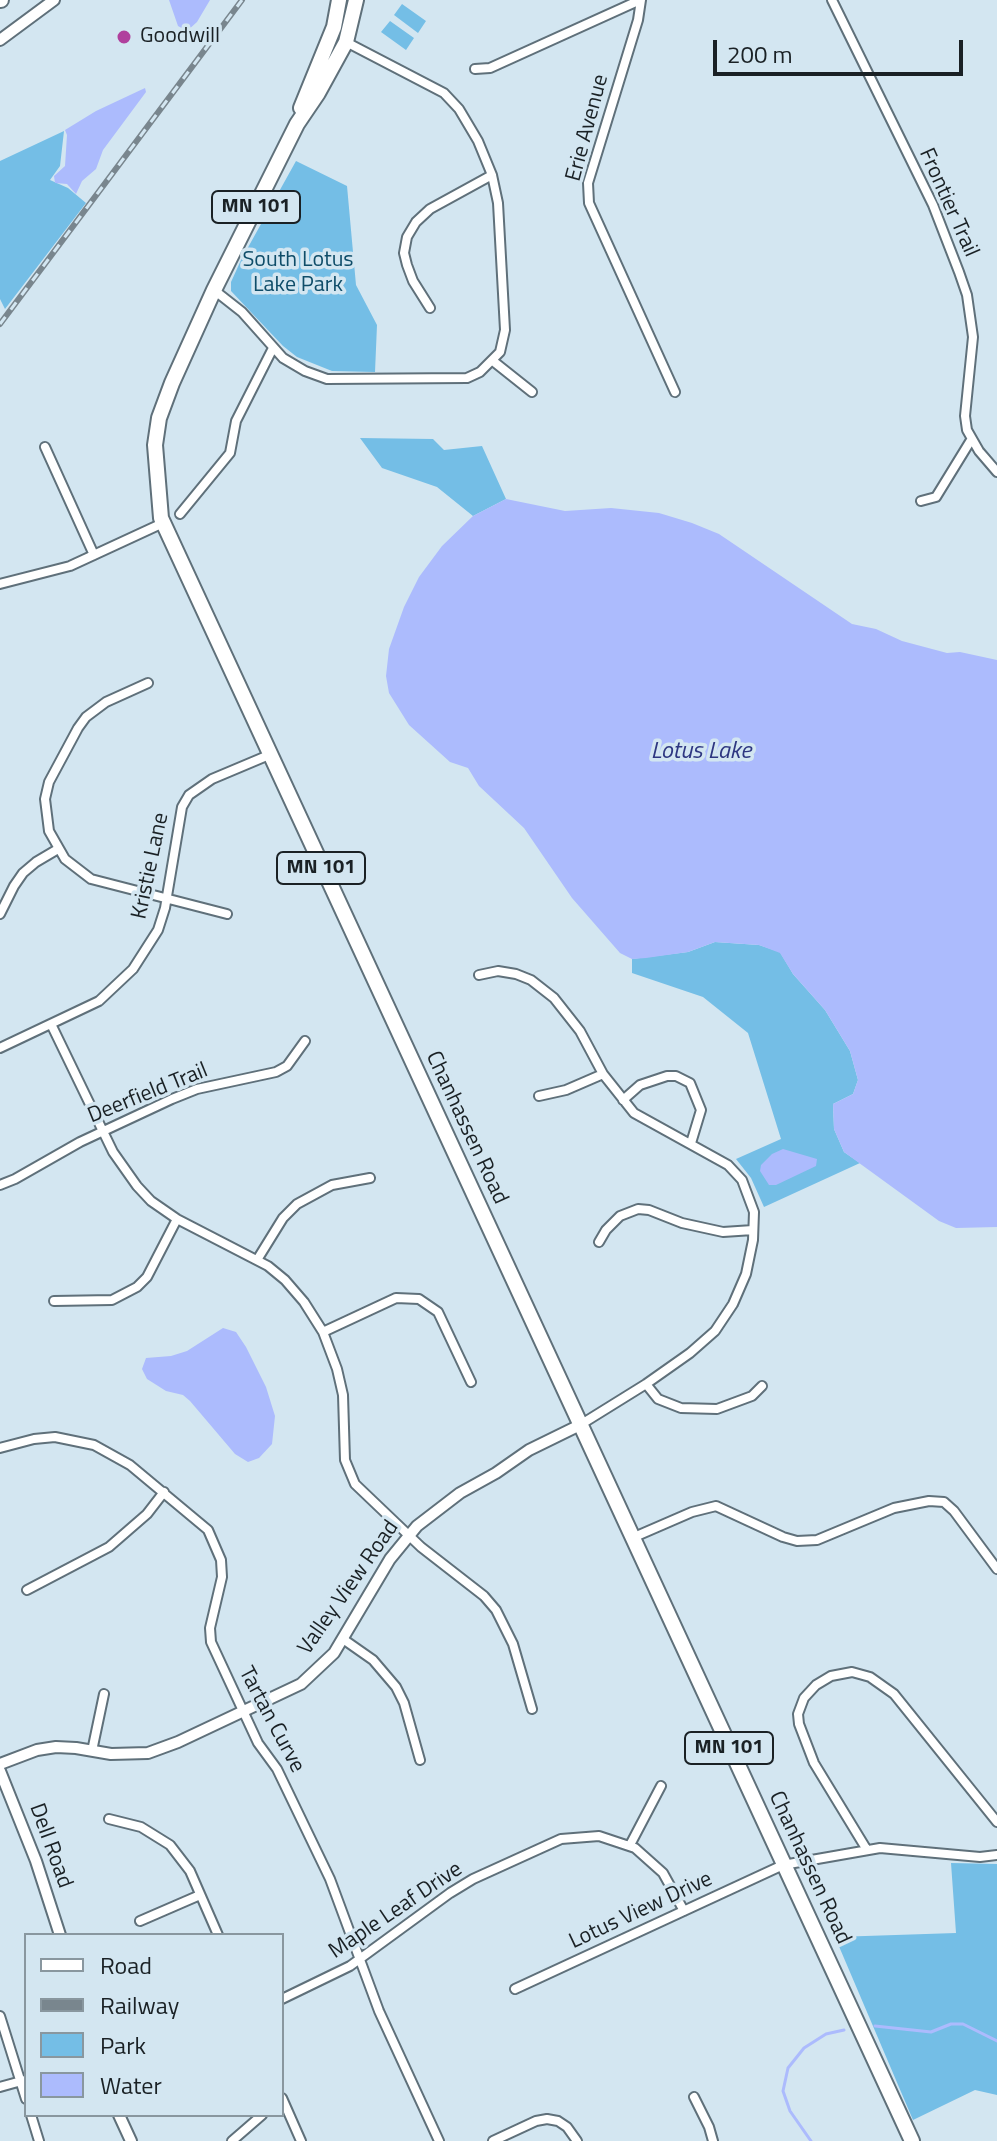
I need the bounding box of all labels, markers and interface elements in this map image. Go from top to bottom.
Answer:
place label: Goodwill [140,24,220,50]
scale bar [717,24,967,74]
marker: Goodwill [115,28,133,46]
text: 200 m [727,36,793,72]
street label: Erie Avenue [561,72,615,184]
street label: Frontier Trail [912,145,984,261]
road number: MN 101 [212,191,300,223]
park label: South Lotus Lake Park [242,248,354,300]
water label: Lotus Lake [651,738,751,766]
street label: Kristie Lane [127,810,175,922]
road number: MN 101 [277,852,365,884]
street label: Chanhassen Road [419,1048,513,1208]
street label: Deerfield Trail [84,1058,212,1130]
street label: Valley View Road [293,1516,405,1660]
street label: Tartan Curve [232,1663,310,1777]
road number: MN 101 [685,1732,773,1764]
street label: Chanhassen Road [762,1788,856,1948]
street label: Dell Road [23,1800,77,1892]
street label: Maple Leaf Drive [324,1857,468,1965]
street label: Lotus View Drive [565,1866,717,1956]
legend [24,1933,284,2117]
text: Road [100,1947,152,1983]
text: Railway [100,1987,179,2023]
text: Park [100,2027,146,2063]
text: Water [100,2067,162,2103]

